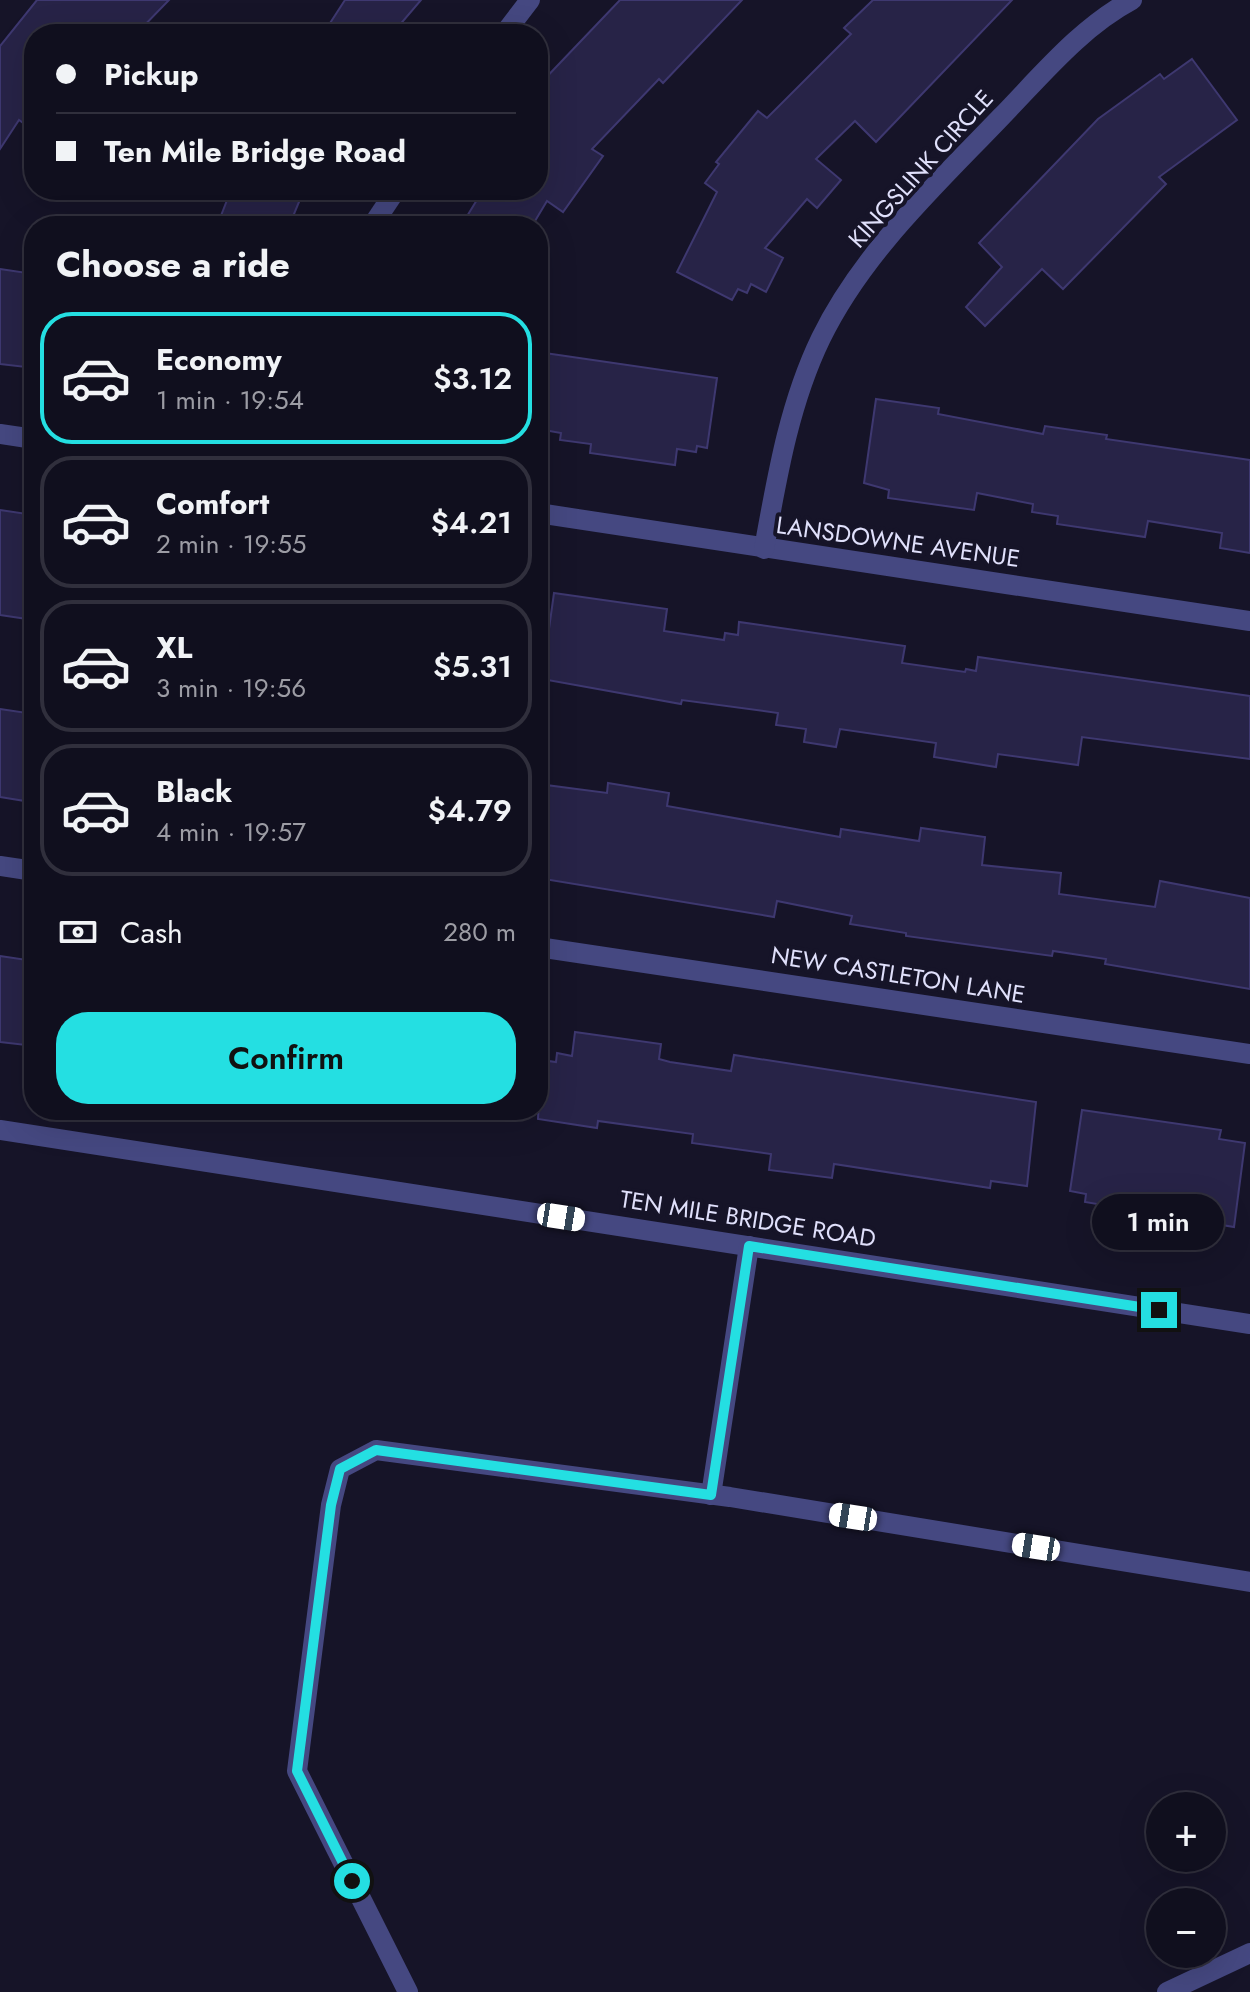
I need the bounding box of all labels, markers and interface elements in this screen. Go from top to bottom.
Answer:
text: Pickup [104,53,199,96]
street label: KINGSLINK CIRCLE [840,82,1001,255]
text: Ten Mile Bridge Road [104,130,406,173]
text: Choose a ride [56,238,290,290]
text: Economy [156,338,282,381]
icon: car [60,342,132,414]
text: $3.12 [433,357,512,400]
text: 1 min · 19:54 [156,381,304,419]
text: Comfort [156,482,269,525]
icon: car [60,486,132,558]
text: $4.21 [431,501,512,544]
street label: LANSDOWNE AVENUE [774,507,1022,576]
text: 2 min · 19:55 [156,525,307,563]
text: XL [156,626,192,669]
icon: car [60,630,132,702]
text: $5.31 [433,645,512,688]
text: 3 min · 19:56 [156,669,306,707]
text: Black [156,770,232,813]
icon: car [60,774,132,846]
text: $4.79 [428,789,512,832]
text: 4 min · 19:57 [156,813,306,851]
icon: cash [56,910,100,954]
text: Cash [120,911,183,954]
text: 280 m [443,913,516,951]
street label: NEW CASTLETON LANE [768,937,1028,1012]
button: Confirm [56,1012,516,1104]
street label: TEN MILE BRIDGE ROAD [618,1181,879,1256]
callout: 1 min [1093,1194,1225,1250]
car [535,1201,587,1233]
text: 1 min [1126,1203,1190,1241]
route end [1141,1292,1177,1328]
car [827,1501,879,1533]
car [1010,1531,1062,1563]
map controls [1146,1792,1226,1968]
button: + [1146,1792,1226,1872]
route start [334,1863,370,1899]
button: − [1146,1888,1226,1968]

